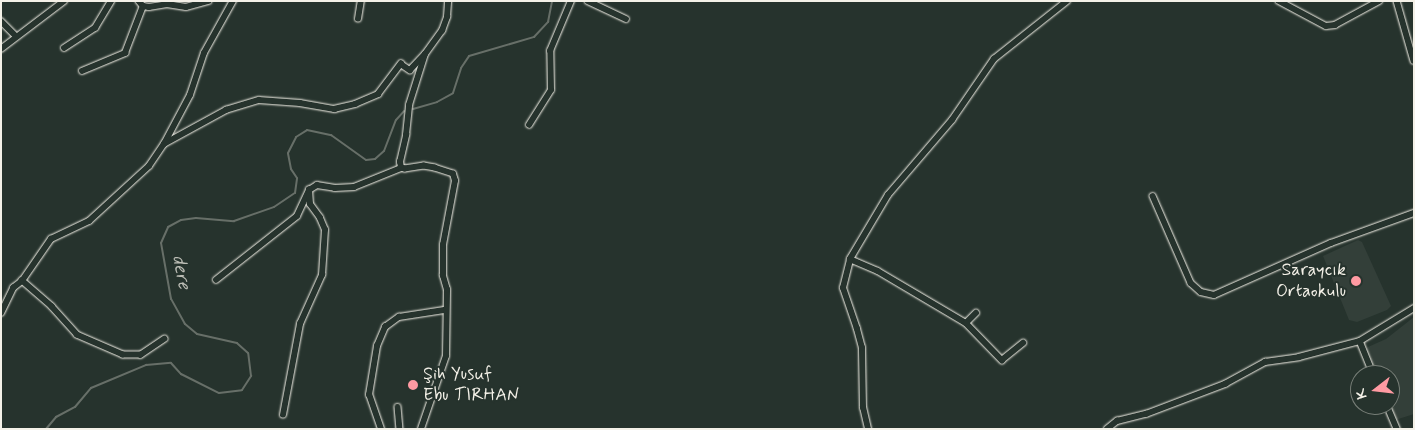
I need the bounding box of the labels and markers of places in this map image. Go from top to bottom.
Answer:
place label: Saraycık Ortaokulu [1276,260,1346,302]
marker: Saraycık Ortaokulu [1350,275,1362,287]
place label: Şih Yusuf Ebu TIRHAN [423,364,519,406]
marker: Şih Yusuf Ebu TIRHAN [407,379,419,391]

